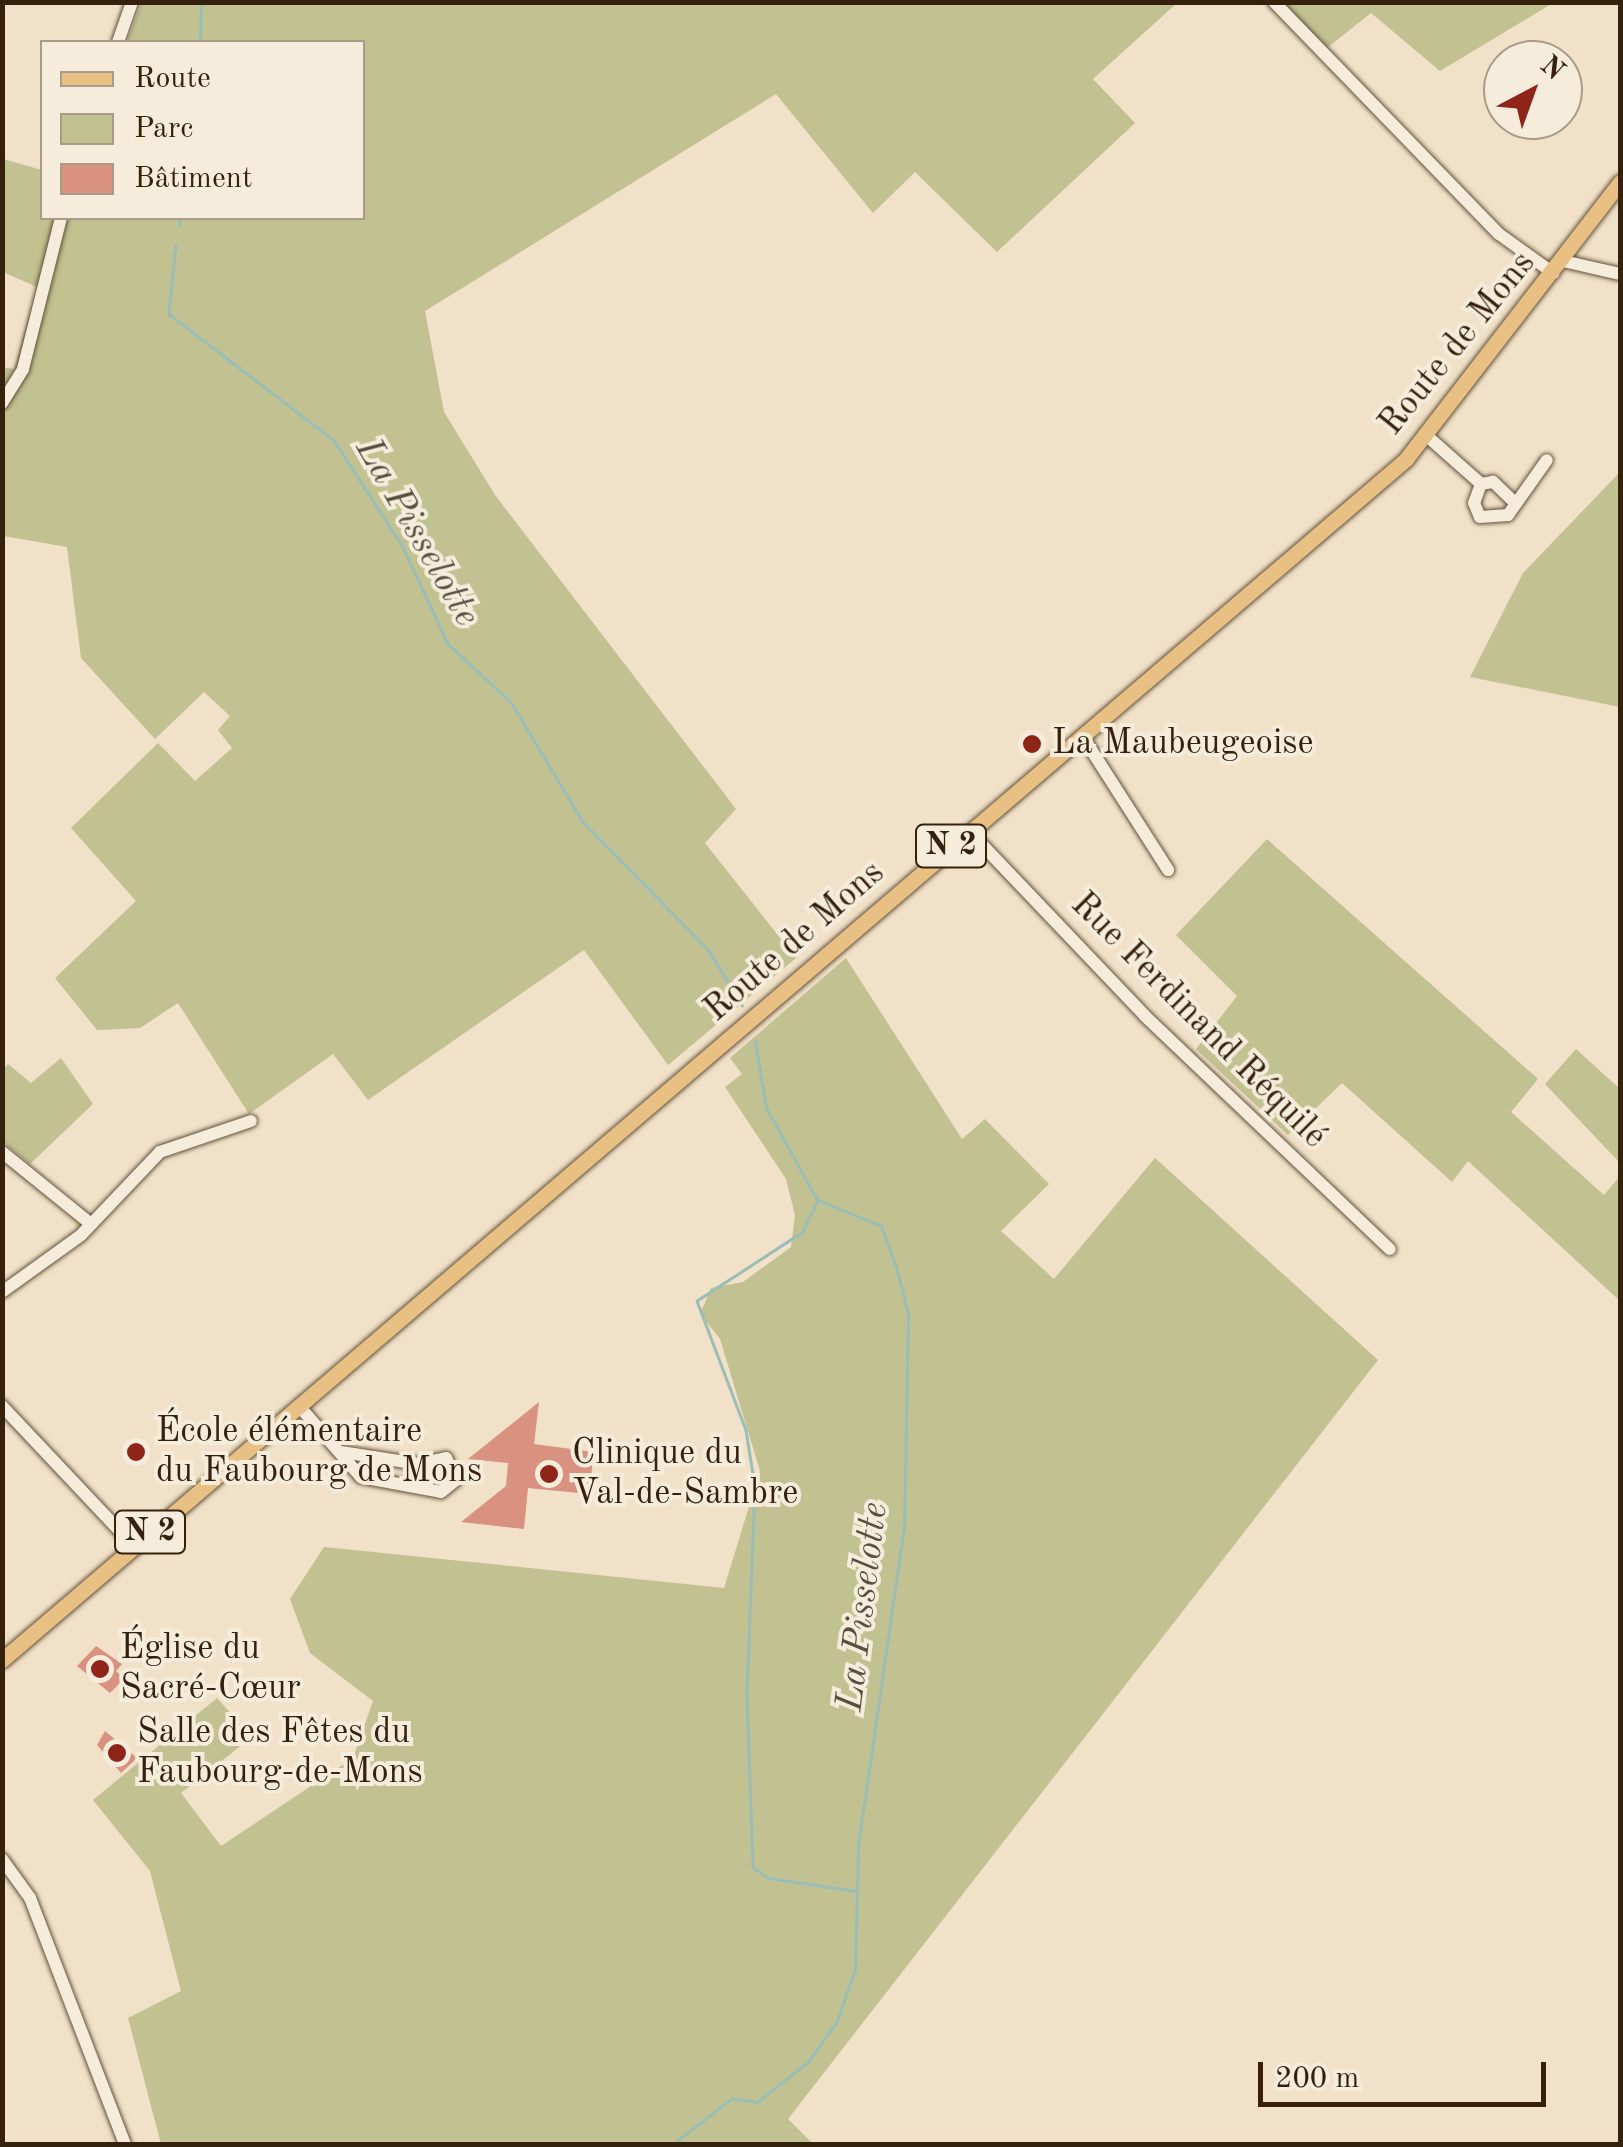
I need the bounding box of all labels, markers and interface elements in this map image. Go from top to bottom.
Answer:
legend [40,40,365,220]
north arrow [1483,40,1583,140]
text: N [1534,51,1569,86]
text: Route [134,64,211,94]
text: Parc [134,114,193,144]
text: Bâtiment [134,164,252,194]
street label: Route de Mons [1371,244,1545,444]
water label: La Pisselotte [344,431,488,635]
place label: La Maubeugeoise [1052,723,1314,765]
marker: La Maubeugeoise [1021,733,1043,755]
road number: N 2 [914,819,988,873]
street label: Route de Mons [697,853,893,1031]
street label: Rue Ferdinand Réquilé [1061,884,1335,1158]
place label: École élémentaire du Faubourg de Mons [156,1411,482,1493]
place label: Clinique du Val-de-Sambre [572,1433,798,1515]
marker: École élémentaire du Faubourg de Mons [125,1441,147,1463]
marker: Clinique du Val-de-Sambre [536,1461,562,1487]
water label: La Pisselotte [829,1500,899,1714]
road number: N 2 [112,1505,188,1559]
place label: Église du Sacré-Cœur [120,1628,301,1710]
marker: Église du Sacré-Cœur [89,1658,111,1680]
place label: Salle des Fêtes du Faubourg-de-Mons [137,1712,423,1794]
marker: Salle des Fêtes du Faubourg-de-Mons [106,1742,128,1764]
scale bar [1263,2042,1550,2104]
text: 200 m [1275,2064,1359,2094]

